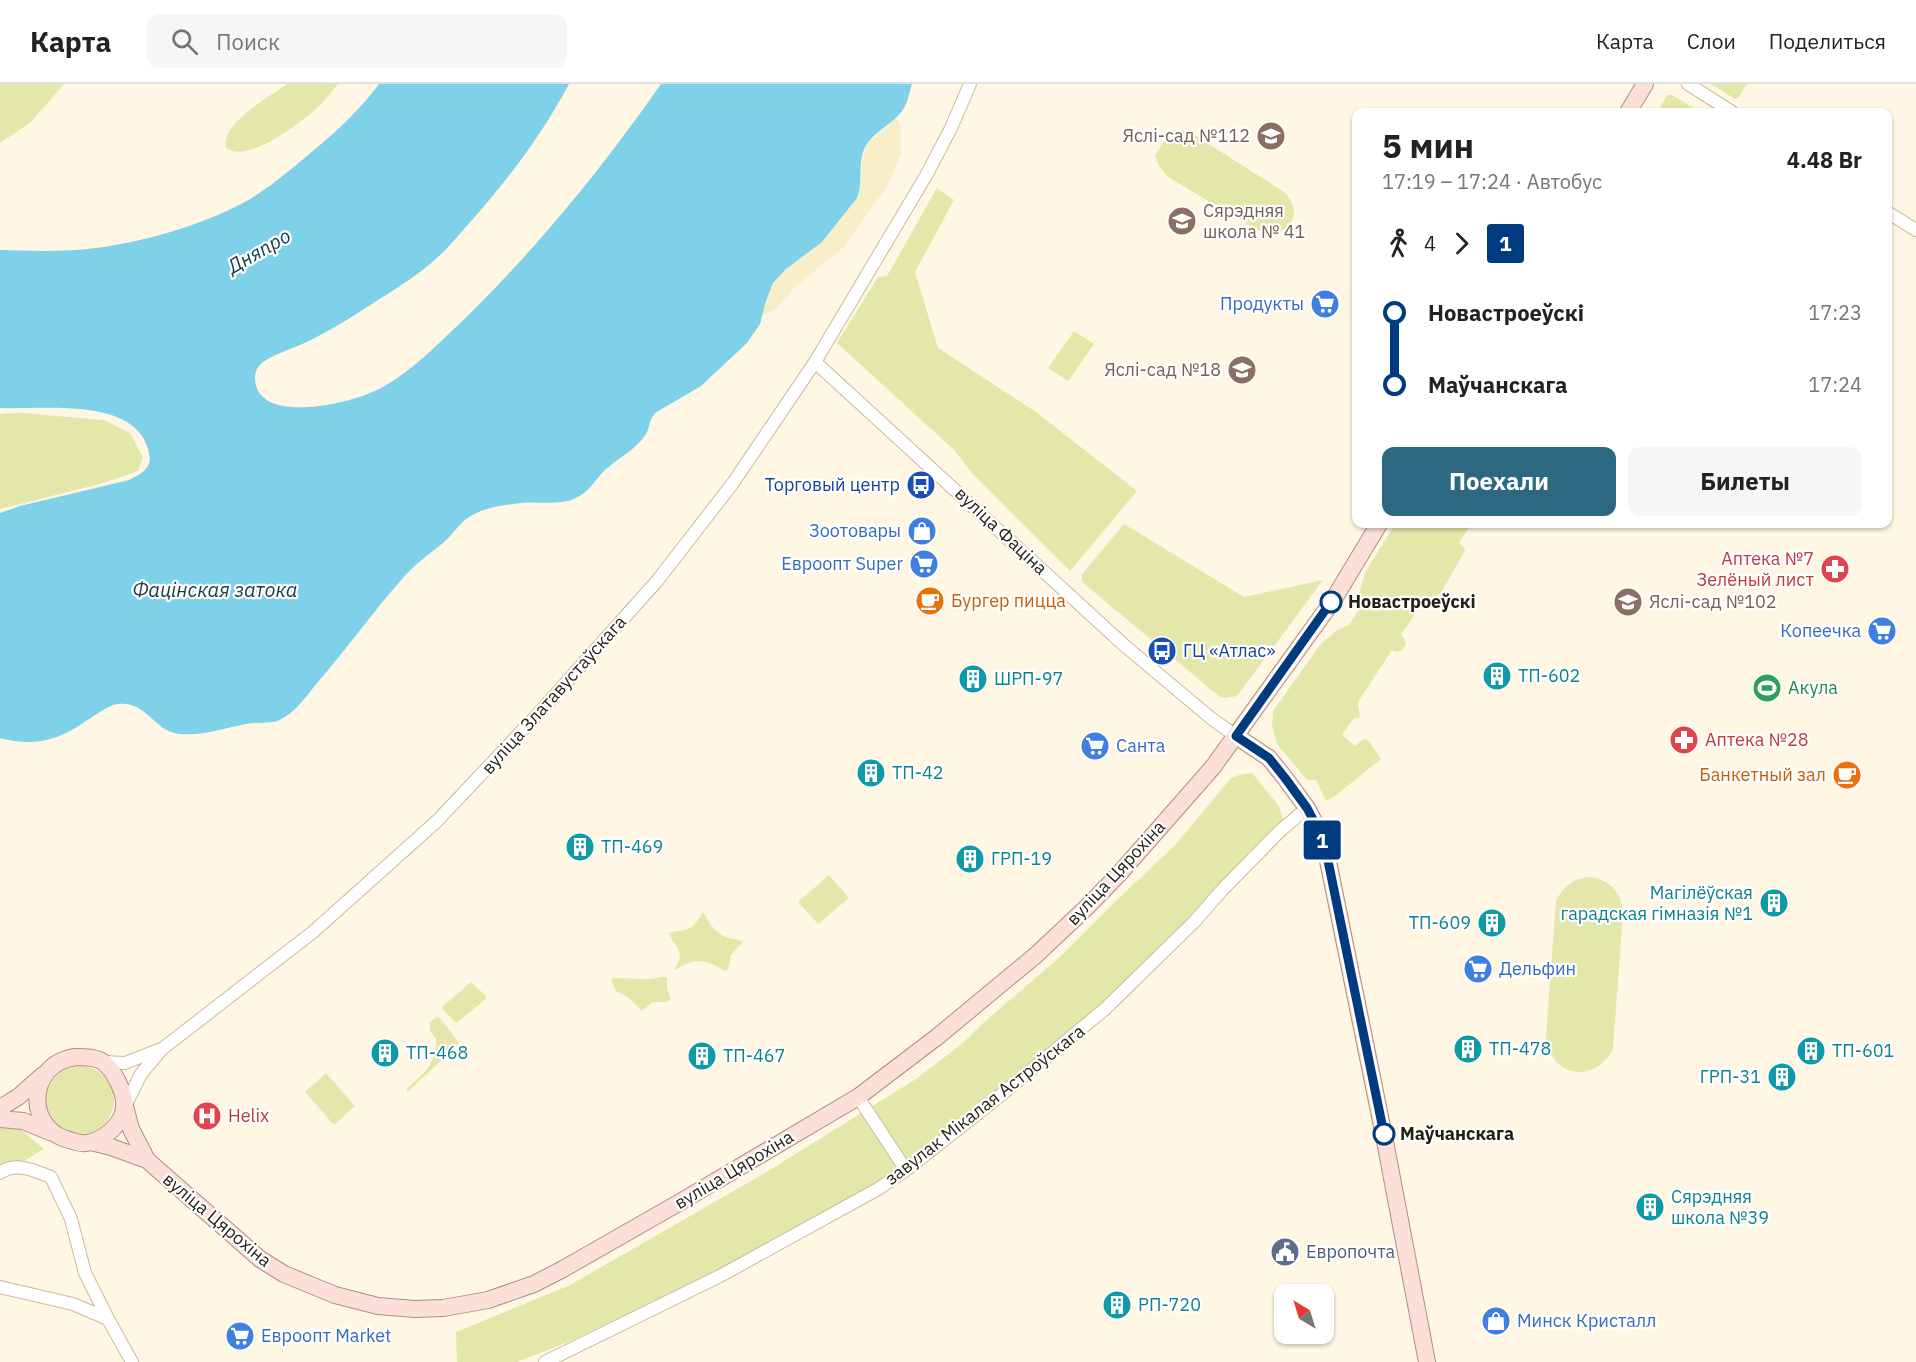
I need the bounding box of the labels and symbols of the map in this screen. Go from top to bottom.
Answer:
school or university icon: Яслі-сад №112 [1255,120,1287,152]
place label: Яслі-сад №112 [1122,124,1250,147]
place label: Сярэдняя школа № 41 [1203,199,1305,243]
school or university icon: Сярэдняя школа № 41 [1166,205,1198,237]
water label: Дняпро [220,222,295,281]
supermarket icon: Продукты [1309,288,1341,320]
place label: Продукты [1220,292,1304,315]
school or university icon: Яслі-сад №18 [1226,354,1258,386]
place label: Яслі-сад №18 [1104,358,1221,381]
bus stop icon: Торговый центр [905,469,937,501]
place label: Торговый центр [765,473,900,496]
street label: вуліца Фаціна [950,482,1053,580]
shop icon: Зоотовары [906,515,938,547]
place label: Зоотовары [809,519,901,542]
place label: Аптека №7 Зелёный лист [1697,547,1814,591]
supermarket icon: Евроопт Super [908,548,940,580]
place label: Евроопт Super [781,552,903,575]
pharmacy icon: Аптека №7 Зелёный лист [1819,553,1851,585]
water label: Фацінская затока [133,576,297,603]
cafe icon: Бургер пицца [914,585,946,617]
school or university icon: Яслі-сад №102 [1612,586,1644,618]
place label: Бургер пицца [951,589,1066,612]
place label: Новастроеўскі [1348,590,1476,613]
place label: Яслі-сад №102 [1649,590,1777,613]
marker: Новастроеўскі [1320,591,1342,613]
street label: вуліца Златавустаўскага [476,610,631,779]
supermarket icon: Копеечка [1866,615,1898,647]
place label: Копеечка [1780,619,1861,642]
bus stop icon: ГЦ «Атлас» [1146,635,1178,667]
place label: ГЦ «Атлас» [1183,639,1276,662]
building icon: ТП-602 [1481,660,1513,692]
building icon: ШРП-97 [957,663,989,695]
place label: ТП-602 [1518,664,1580,687]
place label: ШРП-97 [994,667,1063,690]
sports icon: Акула [1751,672,1783,704]
place label: Акула [1788,676,1838,699]
pharmacy icon: Аптека №28 [1668,724,1700,756]
place label: Аптека №28 [1705,728,1809,751]
supermarket icon: Санта [1079,730,1111,762]
place label: Санта [1116,734,1166,757]
building icon: ТП-42 [855,757,887,789]
cafe icon: Банкетный зал [1831,759,1863,791]
place label: ТП-42 [892,761,944,784]
place label: Банкетный зал [1699,763,1826,786]
street label: вуліца Цярохіна [1061,815,1170,930]
line badge: 1 [1302,820,1342,860]
building icon: ТП-469 [564,831,596,863]
place label: ТП-469 [601,835,663,858]
building icon: ГРП-19 [954,843,986,875]
place label: ГРП-19 [991,847,1052,870]
place label: Магілёўская гарадская гімназія №1 [1561,881,1753,925]
building icon: Магілёўская гарадская гімназія №1 [1758,887,1790,919]
building icon: ТП-609 [1476,907,1508,939]
place label: ТП-609 [1409,911,1471,934]
supermarket icon: Дельфин [1462,953,1494,985]
place label: Дельфин [1499,957,1576,980]
street label: завулак Мікалая Астроўскага [880,1019,1089,1190]
building icon: ТП-478 [1452,1033,1484,1065]
building icon: ТП-601 [1795,1035,1827,1067]
building icon: ТП-468 [369,1037,401,1069]
place label: ТП-478 [1489,1037,1551,1060]
place label: ТП-601 [1832,1039,1894,1062]
building icon: ТП-467 [686,1040,718,1072]
place label: ТП-468 [406,1041,468,1064]
place label: ТП-467 [723,1044,785,1067]
building icon: ГРП-31 [1766,1061,1798,1093]
place label: ГРП-31 [1700,1065,1761,1088]
hospital icon: Helix [191,1100,223,1132]
place label: Helix [228,1104,269,1127]
place label: Маўчанскага [1400,1122,1514,1145]
marker: Маўчанскага [1373,1123,1395,1145]
street label: вуліца Цярохіна [670,1125,798,1214]
street label: вуліца Цярохіна [158,1167,277,1272]
place label: Сярэдняя школа №39 [1671,1185,1769,1229]
building icon: Сярэдняя школа №39 [1634,1191,1666,1223]
public building icon: Европочта [1269,1236,1301,1268]
place label: Европочта [1306,1240,1395,1263]
north arrow [1274,1284,1334,1344]
building icon: РП-720 [1101,1289,1133,1321]
place label: РП-720 [1138,1293,1201,1316]
shop icon: Минск Кристалл [1480,1305,1512,1337]
place label: Минск Кристалл [1517,1309,1656,1332]
supermarket icon: Евроопт Market [224,1320,256,1352]
place label: Евроопт Market [261,1324,391,1347]

